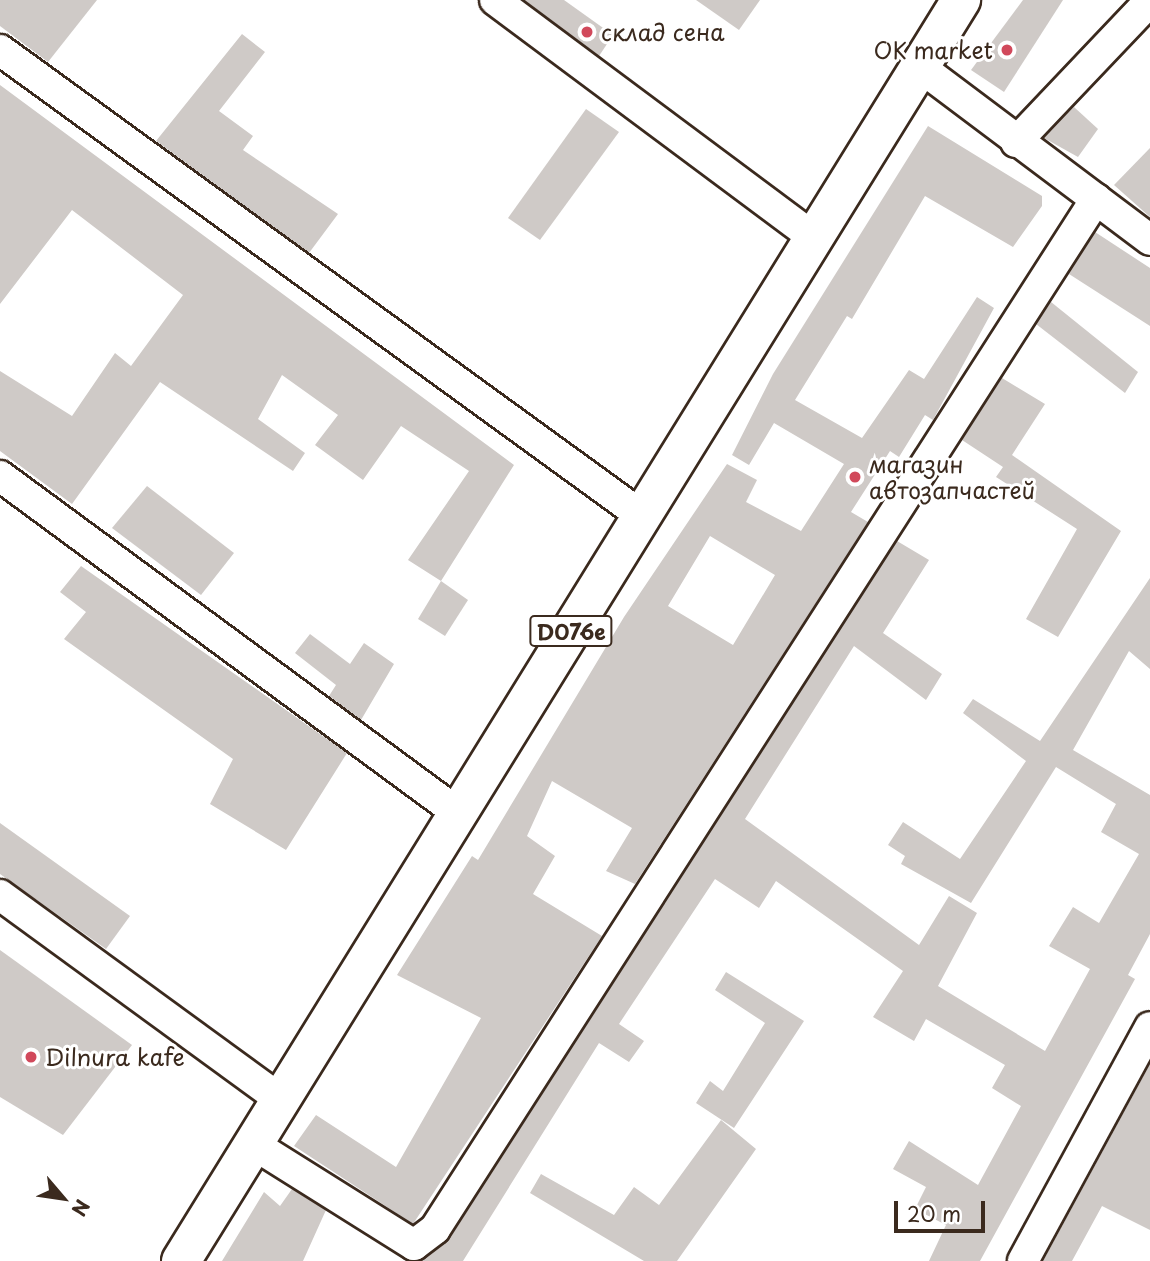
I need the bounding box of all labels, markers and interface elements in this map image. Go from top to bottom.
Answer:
place label: склад сена [601,18,724,46]
marker: склад сена [579,24,595,40]
place label: OK market [871,36,993,64]
marker: OK market [999,42,1015,58]
place label: магазин автозапчастей [869,450,1035,504]
marker: магазин автозапчастей [847,469,863,485]
road number: D076e [529,614,613,648]
place label: Dilnura kafe [45,1043,184,1071]
marker: Dilnura kafe [23,1049,39,1065]
north arrow [28,1163,98,1233]
scale bar [898,1188,989,1232]
text: N [65,1195,97,1222]
text: 20 m [907,1197,961,1229]

